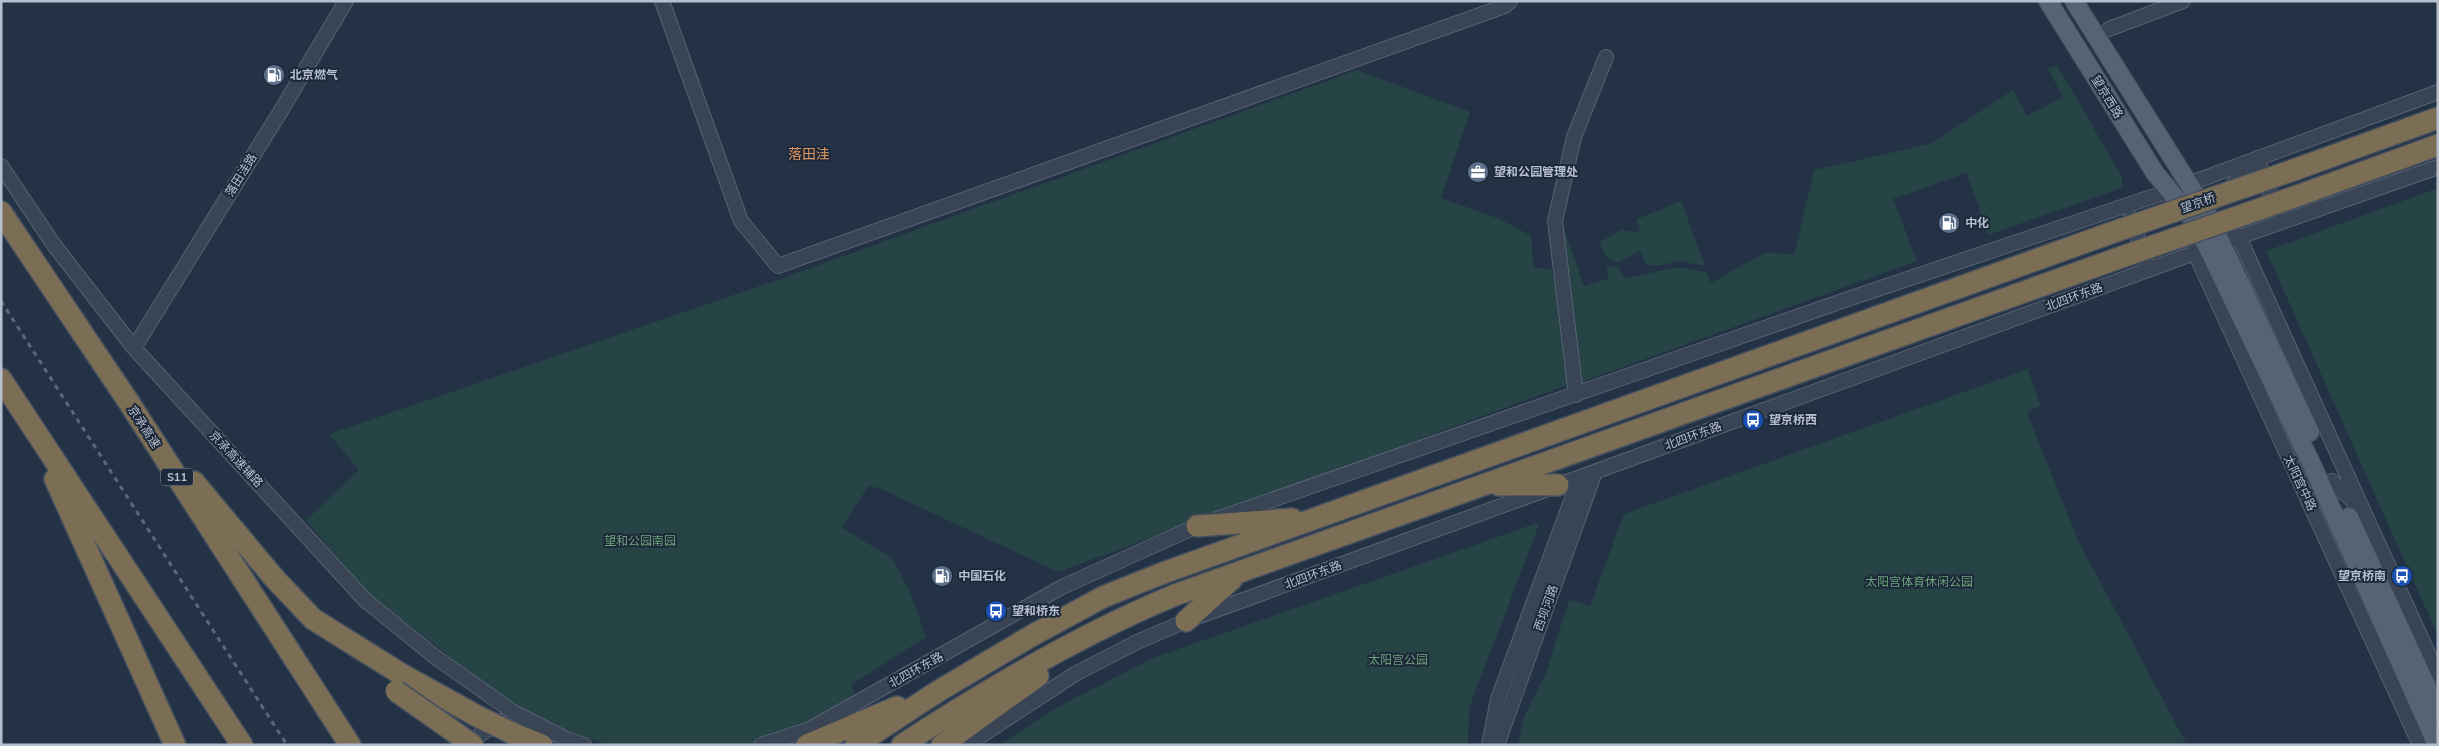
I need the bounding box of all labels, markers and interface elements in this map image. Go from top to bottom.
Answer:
fuel station icon: 北京燃气 [262,63,286,87]
place label: 北京燃气 [290,67,338,83]
street label: 望京西路 [2087,72,2127,122]
district label: 落田洼 [788,145,830,164]
street label: 落田洼路 [221,150,261,200]
office icon: 望和公园管理处 [1466,160,1490,184]
place label: 望和公园管理处 [1494,164,1578,180]
street label: 望京桥 [2178,190,2218,216]
fuel station icon: 中化 [1937,211,1961,235]
place label: 中化 [1965,215,1989,231]
street label: 北四环东路 [2043,279,2105,315]
street label: 京承高速 [124,403,164,451]
bus stop icon: 望京桥西 [1741,408,1765,432]
place label: 望京桥西 [1769,412,1817,428]
street label: 北四环东路 [1662,418,1724,454]
street label: 京承高速辅路 [206,427,266,491]
street label: 太阳宫中路 [2280,452,2320,514]
road number: S11 [161,468,193,486]
park label: 望和公园南园 [604,533,676,549]
street label: 北四环东路 [1282,557,1344,593]
fuel station icon: 中国石化 [930,564,954,588]
bus stop icon: 望京桥南 [2390,564,2414,588]
place label: 中国石化 [958,568,1006,584]
place label: 望京桥南 [2338,568,2386,584]
park label: 太阳宫体育休闲公园 [1865,574,1973,590]
street label: 西坝河路 [1530,583,1562,633]
bus stop icon: 望和桥东 [984,599,1008,623]
place label: 望和桥东 [1012,603,1060,619]
street label: 北四环东路 [886,648,946,692]
park label: 太阳宫公园 [1368,652,1428,668]

